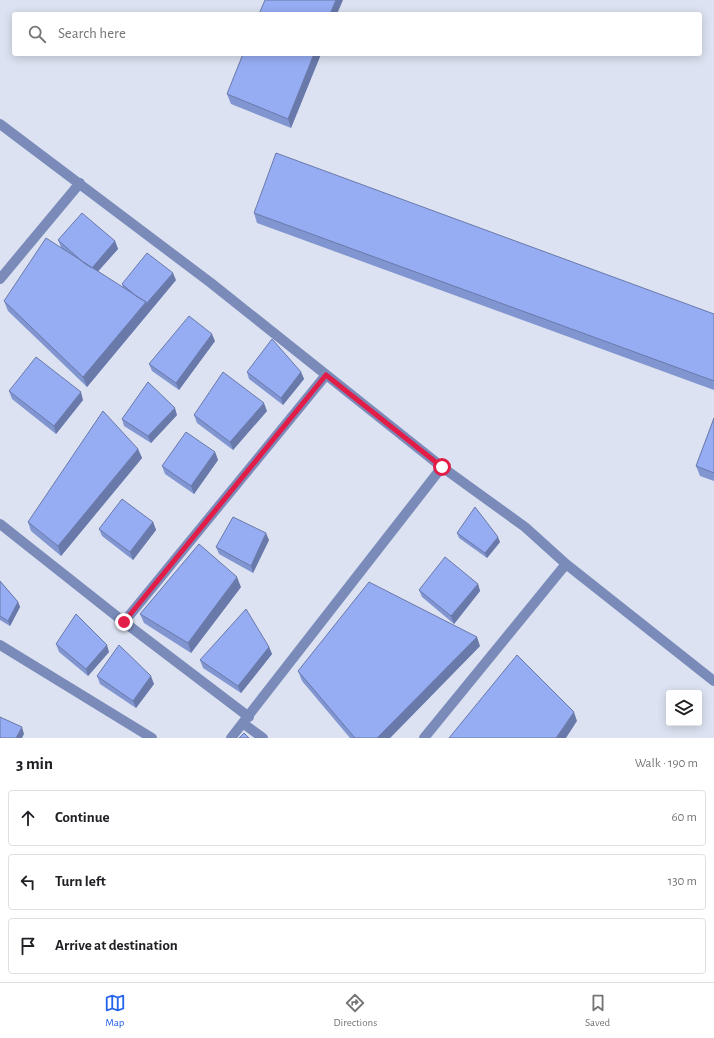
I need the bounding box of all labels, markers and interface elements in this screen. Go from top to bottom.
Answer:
search box [12,12,702,56]
icon: search [26,23,48,45]
text: Search here [58,26,126,41]
route start [433,458,451,476]
route end [115,613,133,631]
map controls [666,690,702,726]
button: layers [666,690,702,726]
text: 3 min [16,755,53,772]
text: Walk · 190 m [635,757,698,770]
icon: ahead [17,807,39,829]
text: Continue [55,810,110,825]
text: 60 m [671,811,697,824]
icon: left [17,871,39,893]
text: Turn left [55,874,106,889]
text: 130 m [668,875,697,888]
icon: arrive [17,935,39,957]
text: Arrive at destination [55,938,178,953]
tab: Map [104,992,126,1029]
tab: Directions [333,992,377,1029]
tab: Saved [585,992,610,1029]

